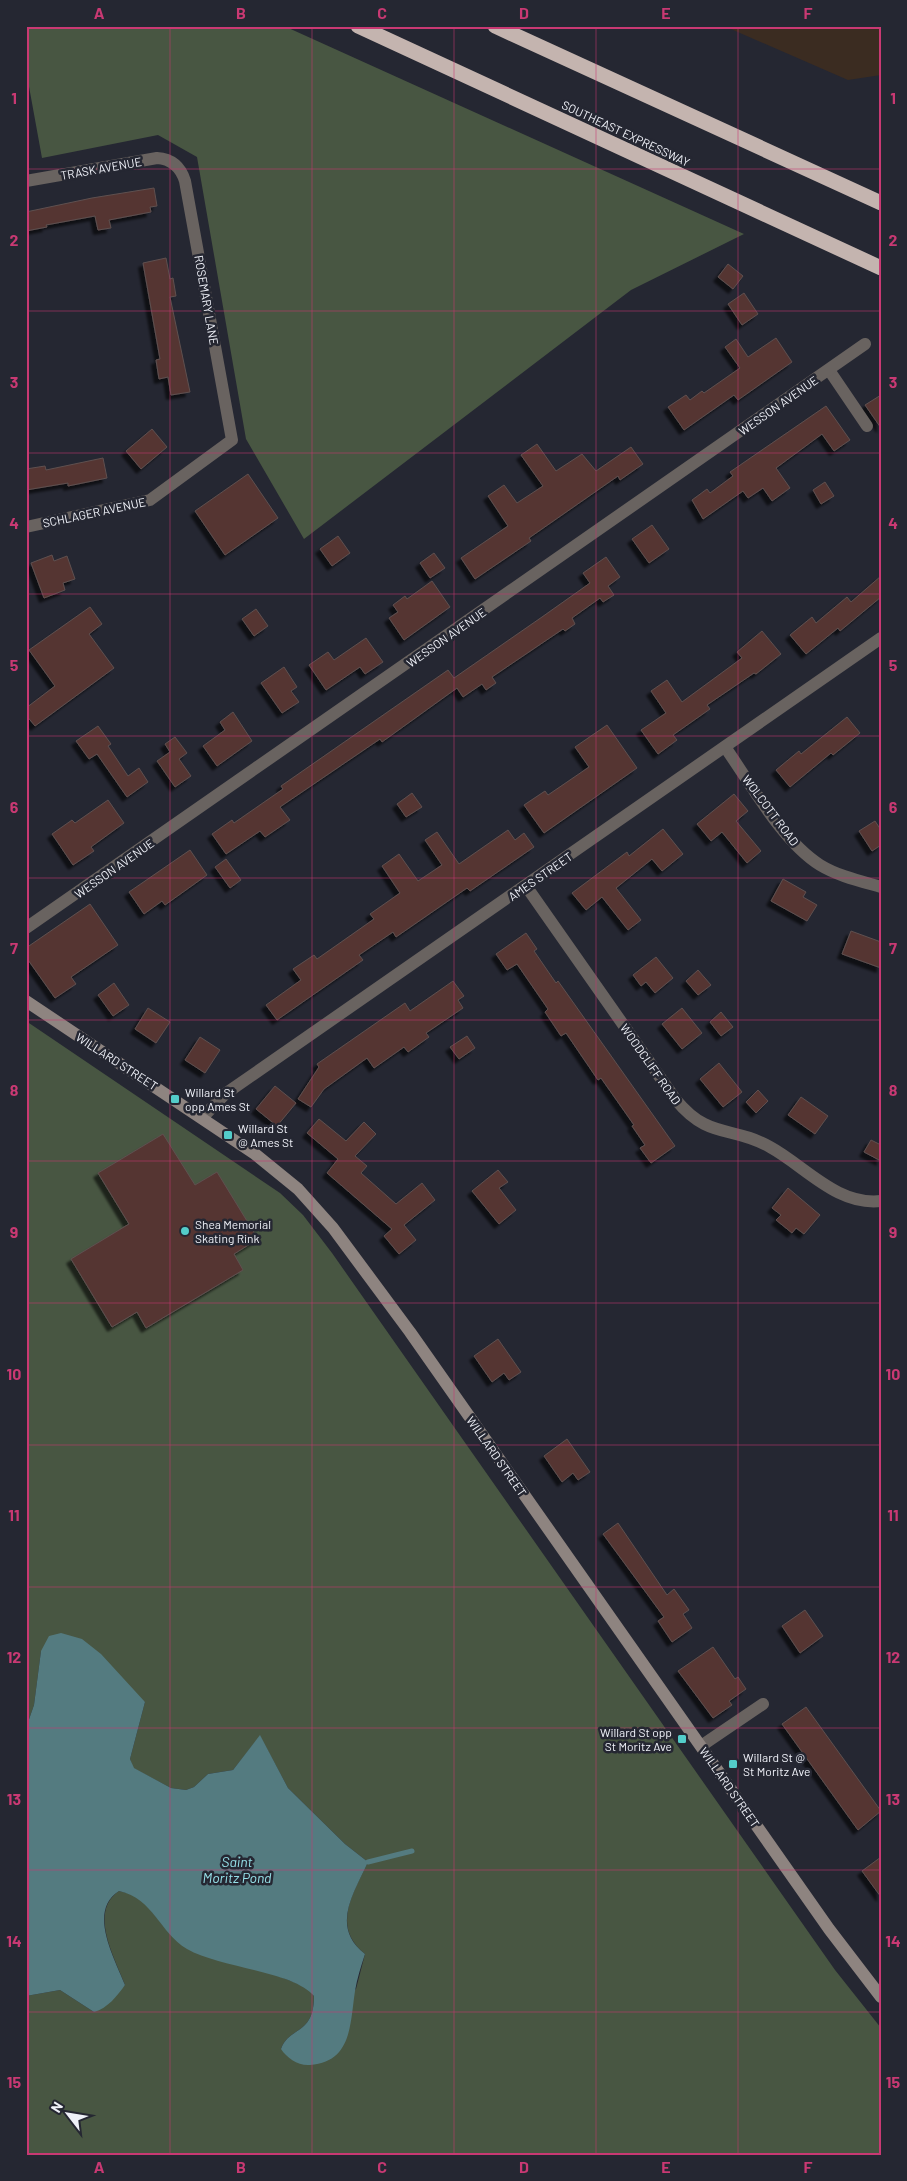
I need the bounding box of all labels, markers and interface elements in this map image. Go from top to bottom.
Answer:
text: A [94,3,105,22]
text: B [236,3,246,22]
text: C [377,3,387,22]
text: D [519,3,529,22]
text: E [661,3,671,22]
text: F [804,3,813,22]
text: 1 [11,88,17,107]
text: 1 [890,88,896,107]
street label: SOUTHEAST EXPRESSWAY [560,97,692,169]
street label: TRASK AVENUE [59,154,143,182]
text: 2 [10,230,19,249]
text: 2 [889,230,898,249]
street label: ROSEMARY LANE [192,254,222,346]
text: 3 [10,372,18,391]
street label: WESSON AVENUE [736,372,820,438]
text: 3 [889,372,897,391]
street label: SCHLAGER AVENUE [41,494,147,530]
text: 4 [9,513,19,532]
text: 4 [888,513,898,532]
street label: WESSON AVENUE [404,604,488,670]
text: 5 [10,655,19,674]
text: 5 [889,655,898,674]
street label: WOLCOTT ROAD [740,772,802,848]
text: 6 [10,797,19,816]
text: 6 [889,797,898,816]
street label: WESSON AVENUE [72,835,156,901]
street label: AMES STREET [505,849,575,903]
text: 7 [10,938,18,957]
text: 7 [889,938,897,957]
street label: WOODCLIFF ROAD [618,1021,684,1107]
street label: WILLARD STREET [74,1029,161,1093]
text: 8 [10,1080,19,1099]
text: 8 [889,1080,898,1099]
place label: Willard St opp Ames St [185,1085,250,1113]
marker: Willard St opp Ames St [169,1093,181,1105]
place label: Willard St @ Ames St [238,1121,293,1149]
marker: Willard St @ Ames St [222,1129,234,1141]
place label: Shea Memorial Skating Rink [195,1217,271,1245]
text: 9 [10,1222,18,1241]
text: 9 [889,1222,897,1241]
marker: Shea Memorial Skating Rink [179,1225,191,1237]
text: 10 [7,1364,21,1383]
text: 10 [886,1364,900,1383]
street label: WILLARD STREET [464,1413,530,1499]
text: 11 [8,1505,20,1524]
text: 11 [887,1505,899,1524]
text: 12 [7,1647,21,1666]
text: 12 [886,1647,900,1666]
place label: Willard St opp St Moritz Ave [600,1725,672,1753]
marker: Willard St opp St Moritz Ave [676,1733,688,1745]
street label: WILLARD STREET [697,1744,763,1830]
place label: Willard St @ St Moritz Ave [743,1750,810,1778]
marker: Willard St @ St Moritz Ave [727,1758,739,1770]
text: 13 [7,1789,21,1808]
text: 13 [886,1789,900,1808]
water label: Saint Moritz Pond [202,1853,272,1886]
text: 14 [6,1931,22,1950]
text: 14 [885,1931,901,1950]
text: 15 [7,2072,22,2091]
text: 15 [886,2072,901,2091]
north arrow [42,2088,92,2138]
text: N [47,2099,66,2115]
text: A [94,2157,105,2176]
text: B [236,2157,246,2176]
text: C [377,2157,387,2176]
text: D [519,2157,529,2176]
text: E [661,2157,671,2176]
text: F [804,2157,813,2176]

